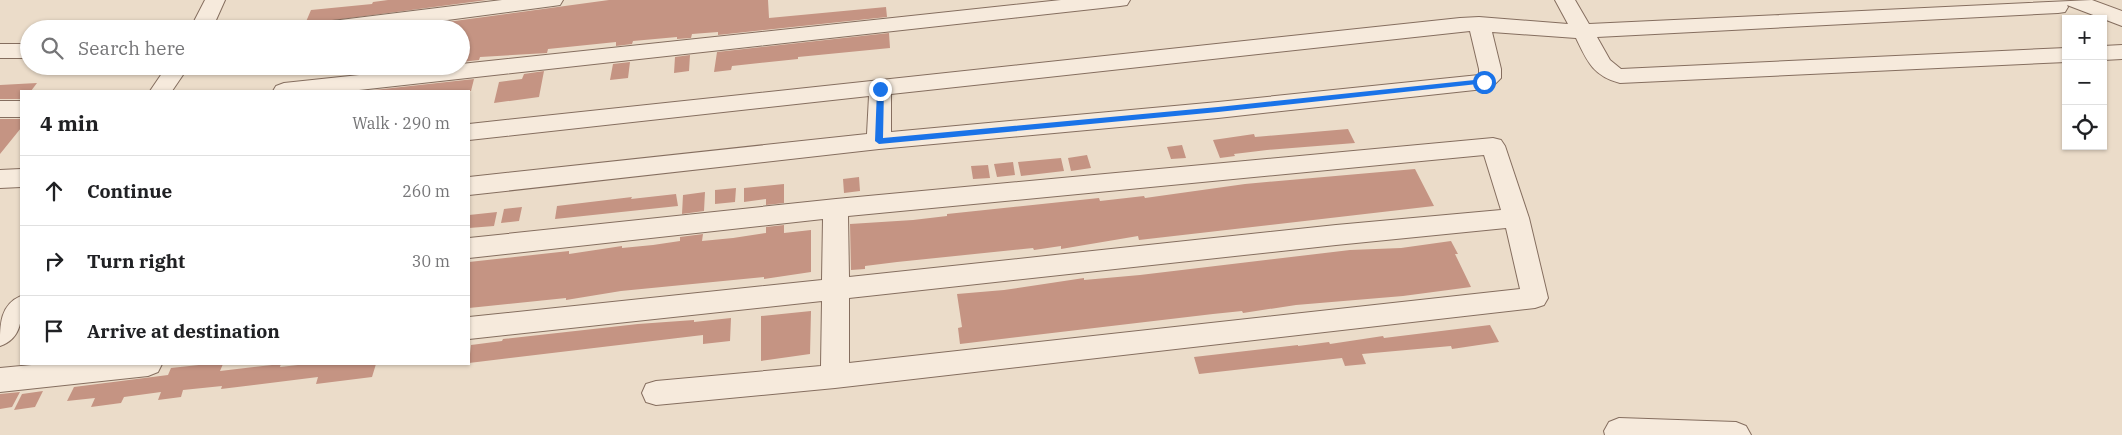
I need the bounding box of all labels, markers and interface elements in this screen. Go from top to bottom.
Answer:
map controls [2062,15,2107,150]
button: + [2062,15,2107,60]
search box [20,20,470,75]
icon: search [38,34,66,62]
text: Search here [78,36,185,60]
button: − [2062,60,2107,105]
route start [1473,71,1496,94]
route end [869,78,892,101]
button: locate [2062,105,2107,150]
text: 4 min [40,109,99,137]
text: Walk · 290 m [352,113,450,133]
icon: ahead [40,177,68,205]
text: Continue [87,179,172,203]
text: 260 m [402,181,450,201]
icon: right [40,247,68,275]
text: Turn right [87,249,185,273]
text: 30 m [412,251,450,271]
icon: arrive [40,317,68,345]
text: Arrive at destination [87,319,280,343]

